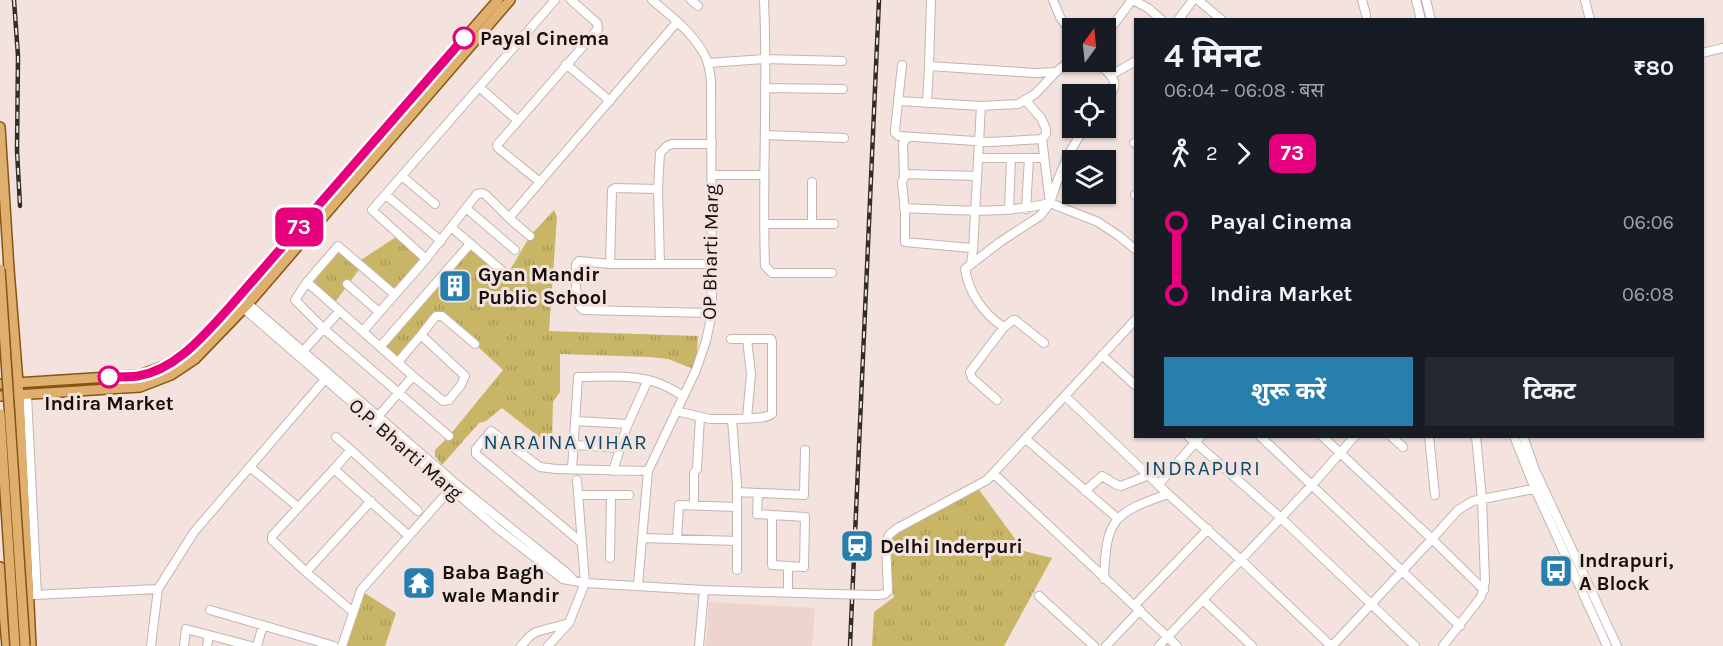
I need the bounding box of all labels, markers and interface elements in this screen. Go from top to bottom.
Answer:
north arrow [1062,18,1116,72]
map controls [1062,18,1116,204]
marker: Payal Cinema [453,27,475,49]
place label: Payal Cinema [480,27,609,50]
text: 4 मिनट [1164,37,1261,75]
text: ₹80 [1633,55,1674,81]
text: 06:04 – 06:08 · बस [1164,79,1324,102]
button: locate [1062,84,1116,138]
icon: walk [1164,137,1197,170]
icon: forward [1227,137,1260,170]
text: 73 [1281,141,1304,165]
text: 2 [1206,142,1218,165]
button: layers [1062,150,1116,204]
street label: OP Bharti Marg [698,184,723,320]
line badge: 73 [272,208,326,246]
text: Payal Cinema [1210,209,1352,235]
text: 06:06 [1623,211,1674,234]
text: 73 [287,215,311,239]
place label: Gyan Mandir Public School [478,263,607,309]
building icon: Gyan Mandir Public School [437,268,473,304]
text: Indira Market [1210,281,1352,307]
text: 06:08 [1622,283,1674,306]
button: शुरू करें [1164,357,1413,426]
button: टिकट [1425,357,1674,426]
marker: Indira Market [98,366,120,388]
place label: Indira Market [44,392,174,415]
street label: O.P. Bharti Marg [344,394,467,505]
district label: NARAINA VIHAR [484,430,648,454]
district label: INDRAPURI [1145,456,1261,480]
station icon: Delhi Inderpuri [839,528,875,564]
place label: Delhi Inderpuri [880,535,1023,558]
place label: Indrapuri, A Block [1579,549,1674,595]
bus stop icon: Indrapuri, A Block [1538,553,1574,589]
place label: Baba Bagh wale Mandir [442,561,559,607]
temple icon: Baba Bagh wale Mandir [401,565,437,601]

